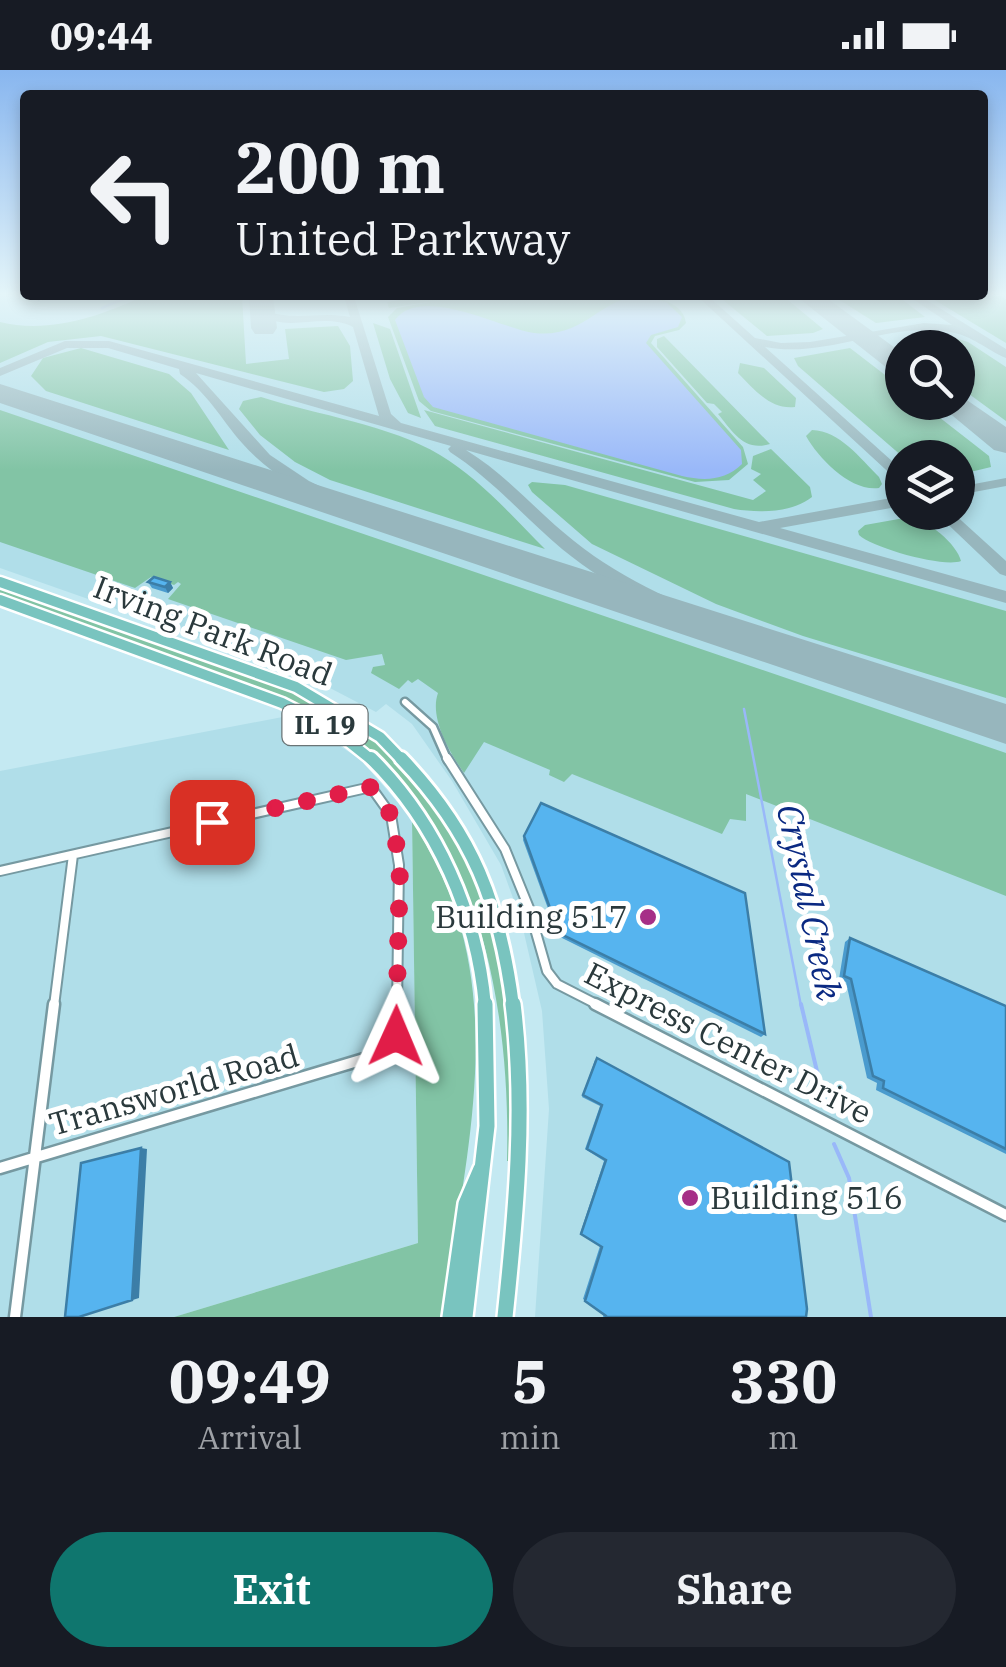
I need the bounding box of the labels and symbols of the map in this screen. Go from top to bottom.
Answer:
street label: Irving Park Road [88,565,339,695]
road number: IL 19 [282,705,368,745]
pin [170,780,255,865]
water label: Crystal Creek [767,800,853,1004]
place label: Building 517 [435,895,628,937]
marker: Building 517 [637,906,659,928]
street label: Express Center Drive [578,951,879,1133]
position arrow [344,984,448,1088]
street label: Transworld Road [44,1033,303,1145]
place label: Building 516 [710,1176,903,1218]
marker: Building 516 [679,1187,701,1209]

